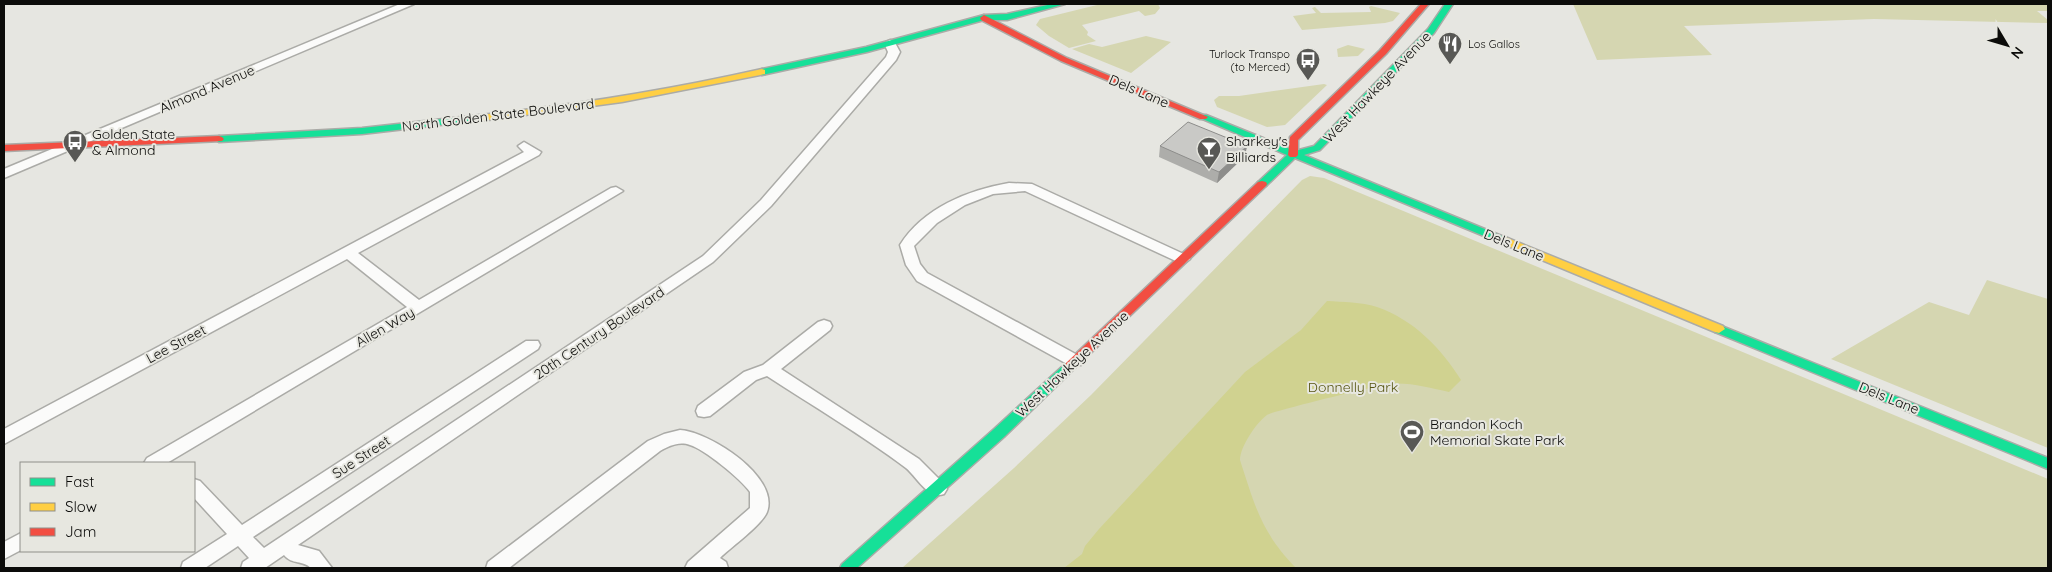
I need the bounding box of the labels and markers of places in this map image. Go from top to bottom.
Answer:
restaurant icon: Los Gallos [1437,31,1463,65]
place label: Los Gallos [1468,37,1520,51]
place label: Turlock Transpo (to Merced) [1209,47,1290,74]
bus stop icon: Turlock Transpo (to Merced) [1295,47,1321,81]
place label: Golden State & Almond [92,125,175,159]
bus stop icon: Golden State & Almond [62,129,88,163]
place label: Sharkey's Billiards [1226,132,1288,166]
bar icon: Sharkey's Billiards [1196,136,1222,170]
place label: Brandon Koch Memorial Skate Park [1430,415,1564,449]
sports icon: Brandon Koch Memorial Skate Park [1399,419,1425,453]

